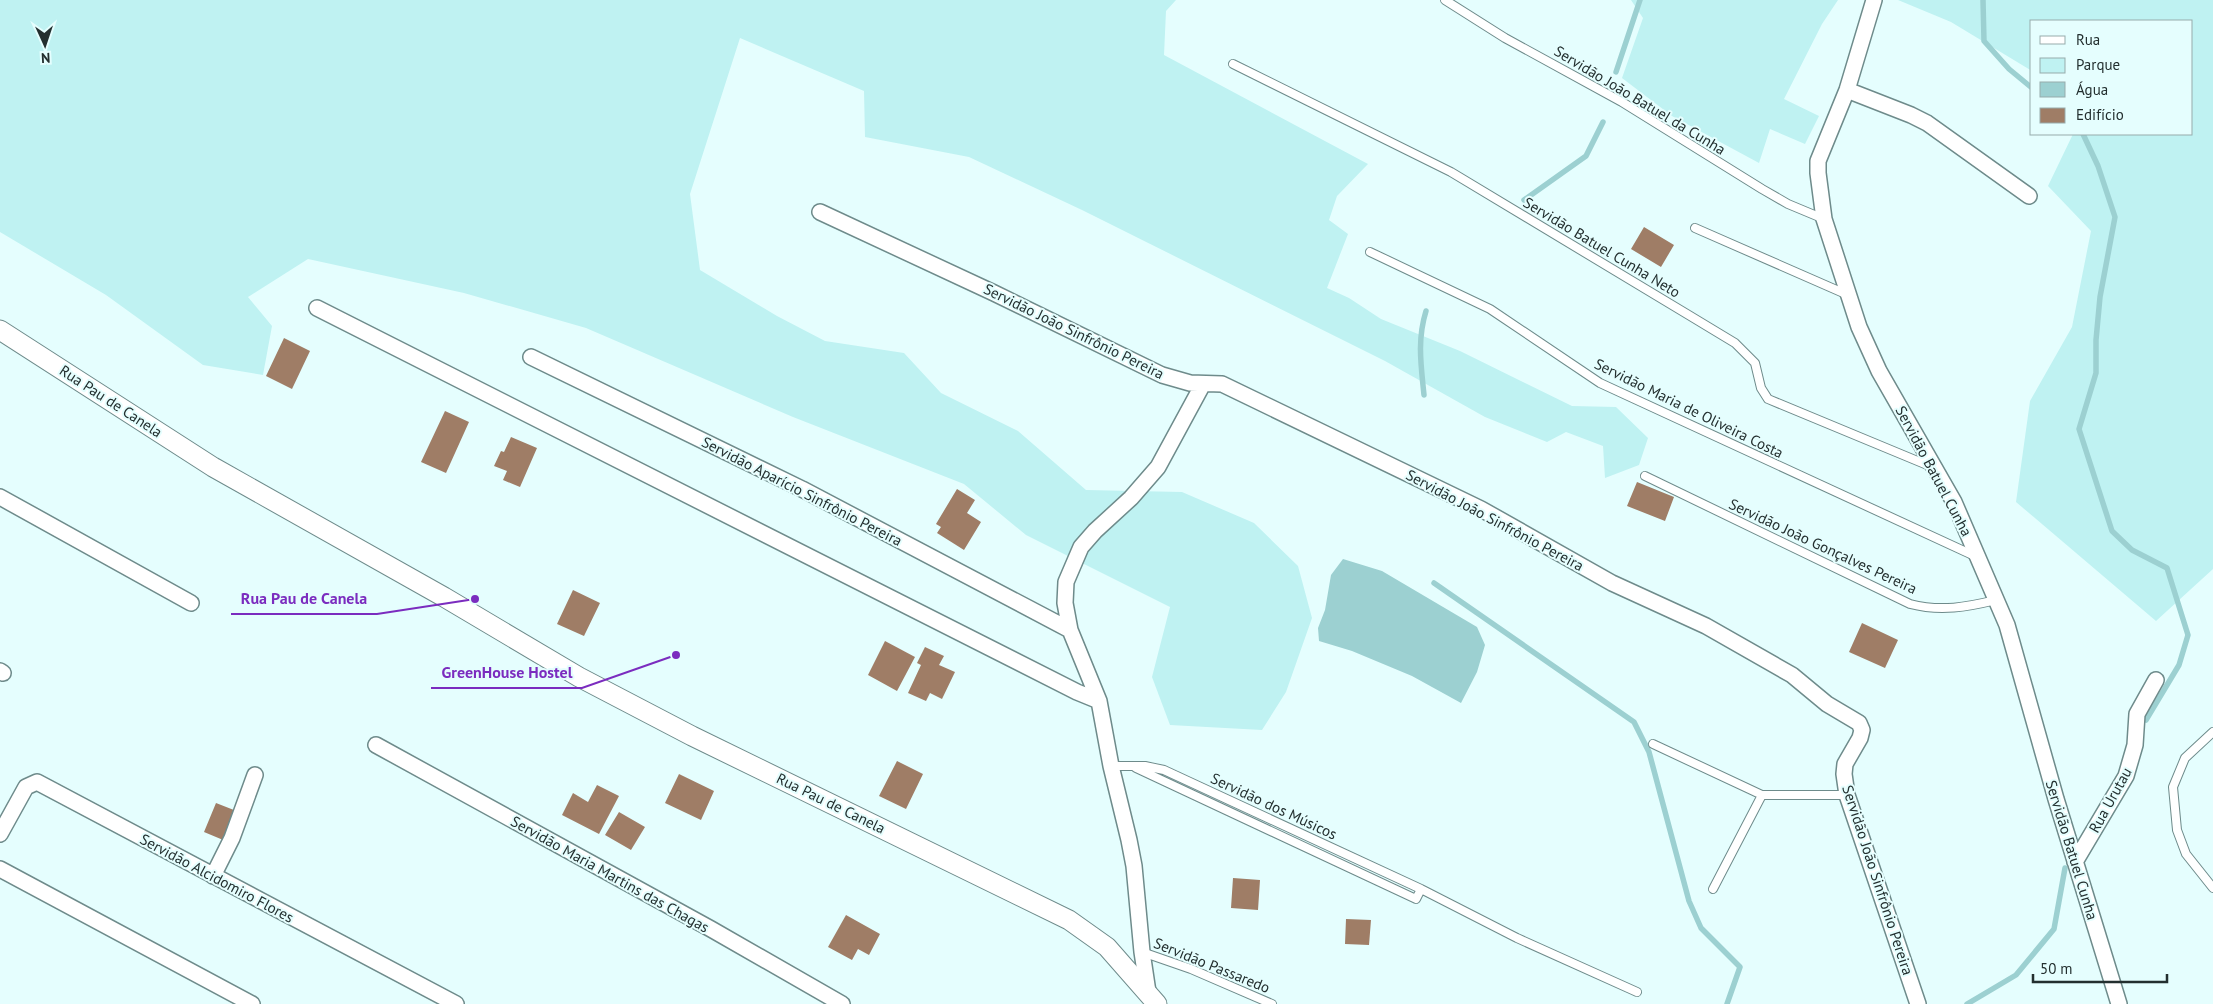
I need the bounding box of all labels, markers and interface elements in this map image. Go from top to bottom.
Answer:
north arrow [20,20,70,70]
legend [2030,20,2193,135]
text: Rua [2076,30,2100,49]
street label: Servidão João Batuel da Cunha [1551,41,1729,159]
text: N [41,49,51,67]
text: Parque [2076,55,2120,74]
text: Água [2076,80,2108,99]
text: Edifício [2076,105,2124,124]
street label: Servidão Batuel Cunha Neto [1520,193,1684,301]
street label: Servidão João Sinfrônio Pereira [981,279,1167,383]
street label: Servidão Maria de Oliveira Costa [1591,354,1787,462]
street label: Rua Pau de Canela [56,361,166,441]
street label: Servidão Batuel Cunha [1892,402,1976,540]
street label: Servidão Aparício Sinfrônio Pereira [699,432,905,550]
street label: Servidão João Sinfrônio Pereira [1403,465,1587,575]
street label: Servidão João Gonçalves Pereira [1726,494,1920,598]
callout: Rua Pau de Canela [231,583,377,614]
text: Rua Pau de Canela [241,588,367,608]
callout: GreenHouse Hostel [431,657,582,688]
text: GreenHouse Hostel [442,662,573,682]
street label: Rua Urutau [2084,764,2136,836]
street label: Rua Pau de Canela [773,768,889,838]
street label: Servidão dos Músicos [1208,768,1340,844]
street label: Servidão Batuel Cunha [2042,778,2102,922]
street label: Servidão João Sinfrônio Pereira [1838,783,1918,977]
street label: Servidão Maria Martins das Chagas [508,811,712,937]
street label: Servidão Alcidomiro Flores [137,829,297,927]
street label: Servidão Passaredo [1151,933,1273,997]
scale bar [2033,952,2167,984]
text: 50 m [2040,959,2073,978]

